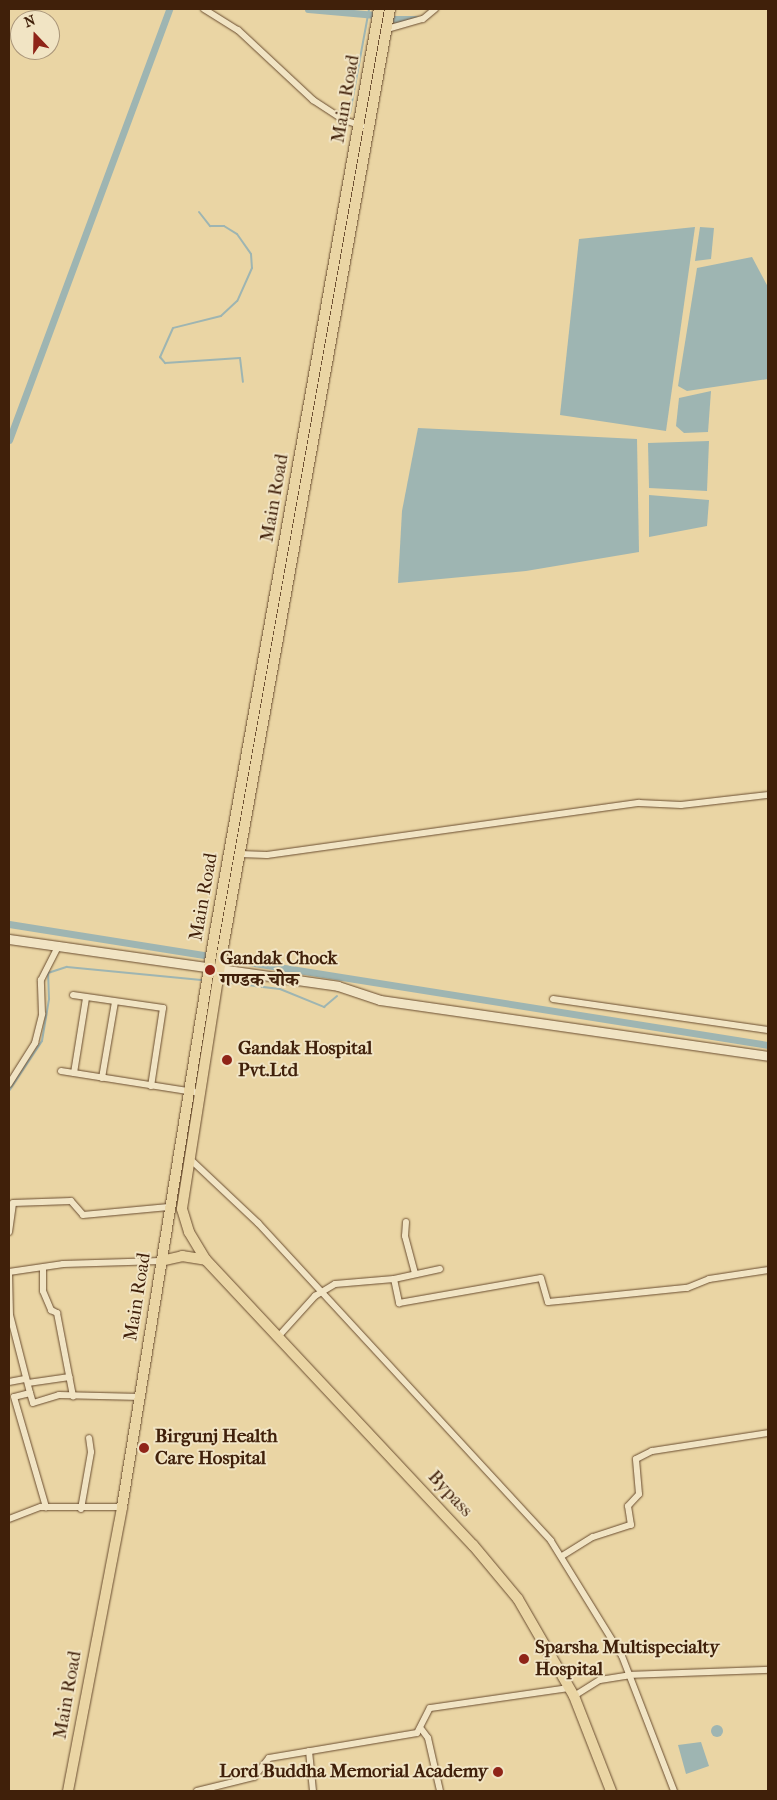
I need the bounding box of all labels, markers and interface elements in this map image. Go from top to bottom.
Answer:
north arrow [10,10,60,60]
text: N [22,12,38,31]
street label: Main Road [327,53,365,145]
street label: Main Road [256,452,294,544]
street label: Main Road [185,851,223,943]
place label: Gandak Chock गण्डक चोक [220,948,337,992]
marker: Gandak Chock गण्डक चोक [204,964,216,976]
place label: Gandak Hospital Pvt.Ltd [238,1038,372,1082]
marker: Gandak Hospital Pvt.Ltd [220,1053,234,1067]
street label: Main Road [120,1251,156,1343]
place label: Birgunj Health Care Hospital [155,1426,278,1470]
marker: Birgunj Health Care Hospital [137,1441,151,1455]
street label: Bypass [423,1466,477,1522]
place label: Sparsha Multispecialty Hospital [535,1637,719,1681]
street label: Main Road [49,1649,87,1741]
marker: Sparsha Multispecialty Hospital [517,1652,531,1666]
place label: Lord Buddha Memorial Academy [219,1761,488,1783]
marker: Lord Buddha Memorial Academy [492,1766,504,1778]

